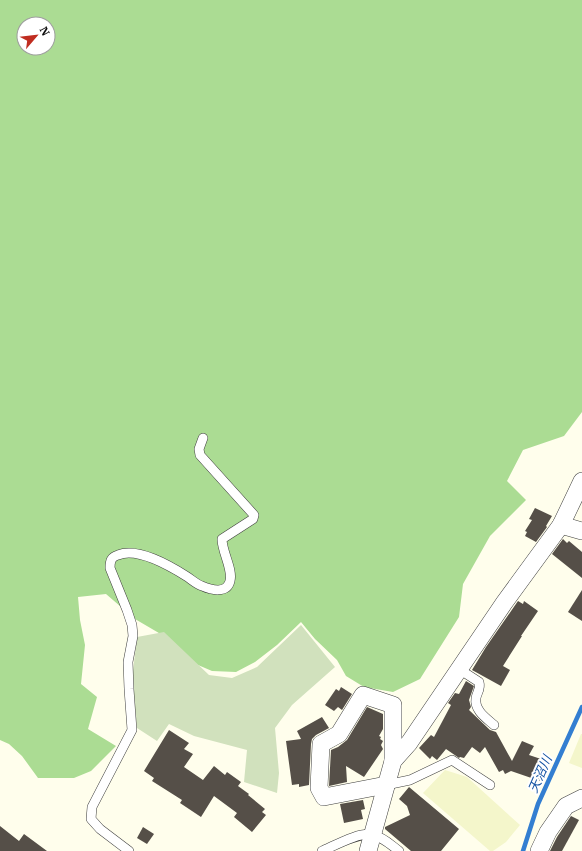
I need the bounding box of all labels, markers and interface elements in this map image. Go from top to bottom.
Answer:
north arrow [16,16,56,56]
text: N [37,24,53,39]
water label: 天沼川 [524,751,557,795]

